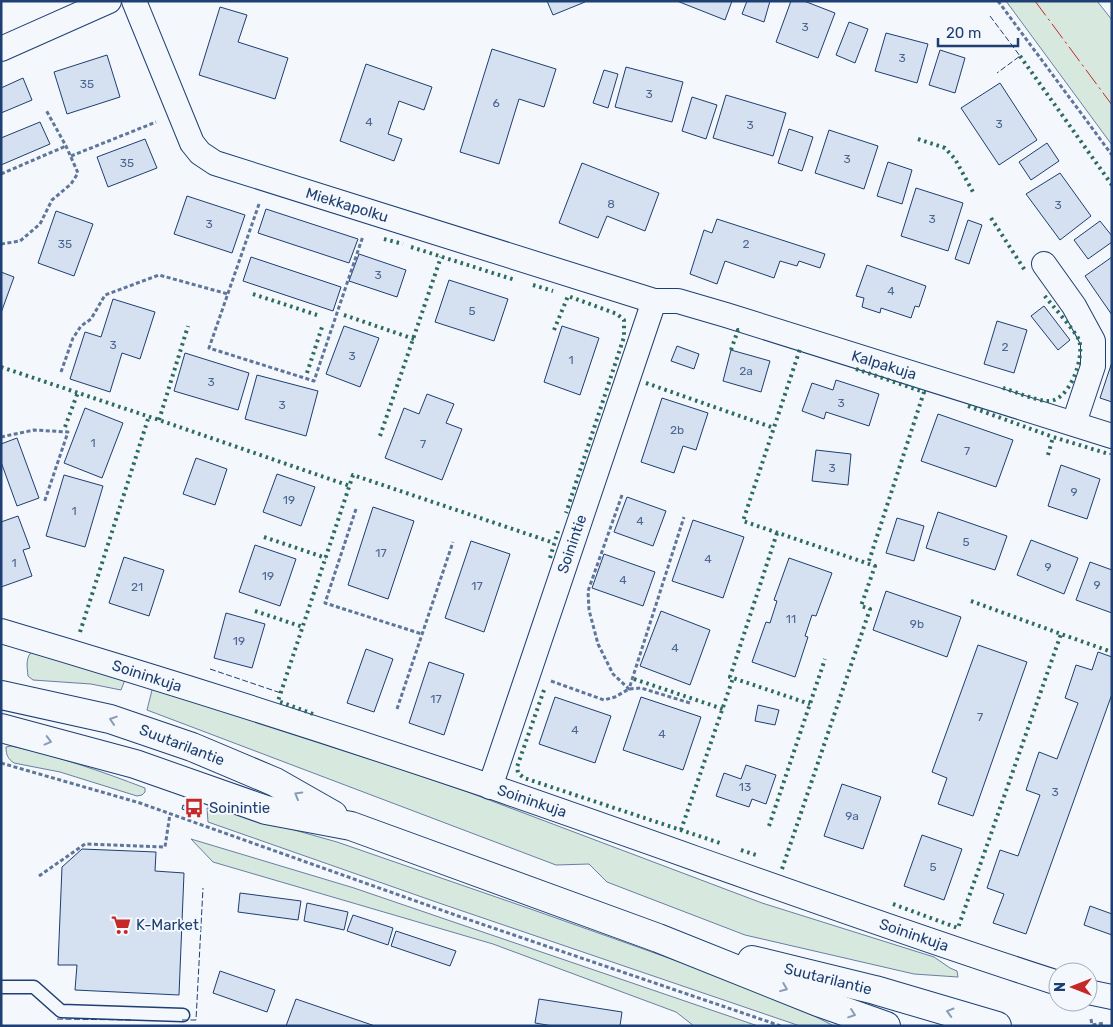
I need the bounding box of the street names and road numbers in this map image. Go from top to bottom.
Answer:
street label: Miekkapolku [303,184,391,226]
street label: Kalpakuja [849,347,919,383]
street label: Soinintie [554,512,590,576]
street label: Soininkuja [110,656,184,696]
street label: Suutarilantie [137,721,227,769]
street label: Soininkuja [495,781,569,821]
street label: Soininkuja [877,915,951,955]
street label: Suutarilantie [782,959,874,999]

